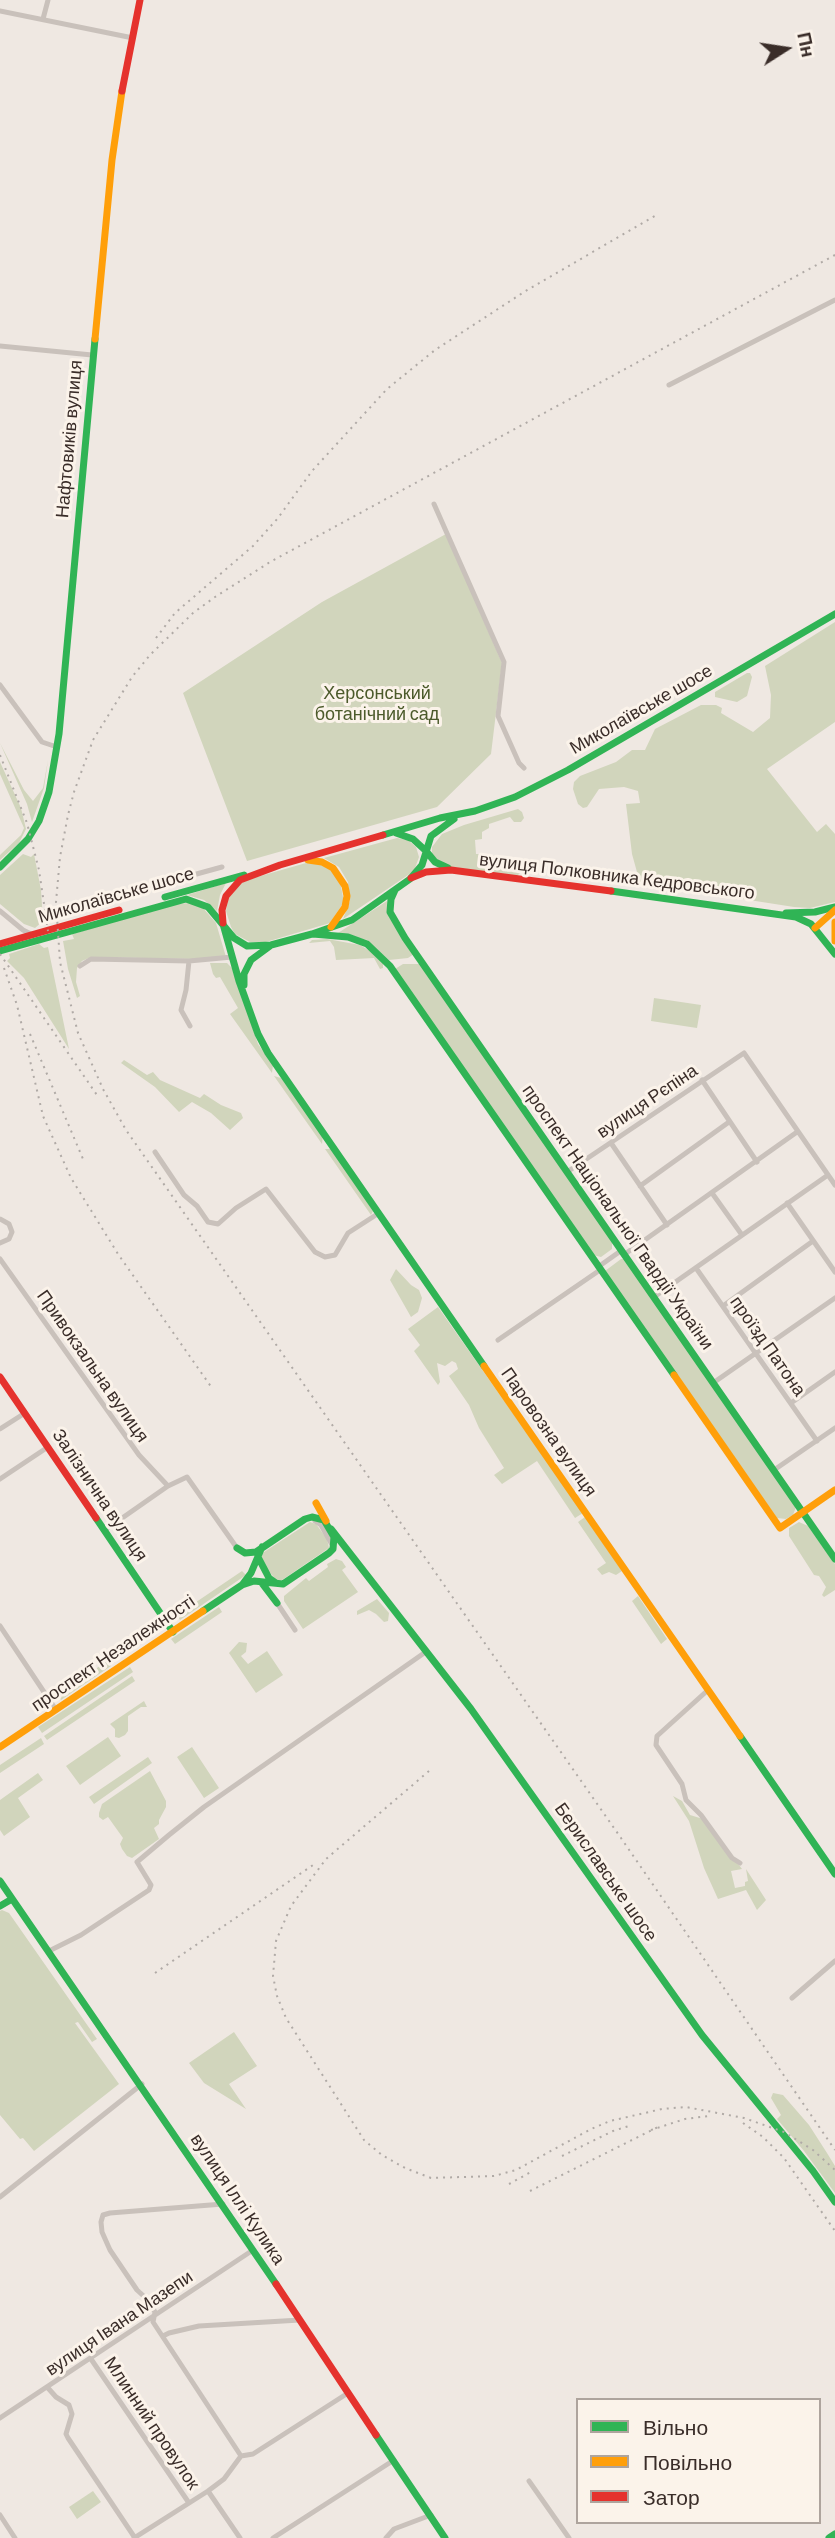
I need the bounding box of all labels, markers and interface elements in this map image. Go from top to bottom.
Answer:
north arrow [751,14,821,84]
text: Пн [793,30,821,59]
street label: Нафтовиків вулиця [51,359,87,519]
street label: Миколаївське шосе [566,659,716,759]
park label: Херсонський ботанічний сад [315,682,439,724]
street label: вулиця Полковника Кедровського [478,848,756,904]
street label: Миколаївське шосе [36,862,196,928]
street label: вулиця Рєпіна [593,1059,701,1143]
street label: проспект Національної Гвардії України [518,1080,718,1354]
street label: Привокзальна вулиця [32,1286,154,1446]
street label: проїзд Патона [726,1292,810,1400]
street label: Паровозна вулиця [496,1363,602,1501]
street label: Залізнична вулиця [48,1425,152,1565]
street label: проспект Незалежності [27,1590,199,1716]
street label: Бериславське шосе [550,1799,662,1945]
street label: вулиця Іллі Кулика [186,2129,290,2269]
street label: вулиця Івана Мазепи [41,2266,197,2380]
street label: Млинний провулок [100,2353,204,2493]
legend [576,2398,821,2524]
text: Вільно [643,2414,708,2439]
text: Повільно [643,2449,732,2474]
text: Затор [643,2484,700,2509]

